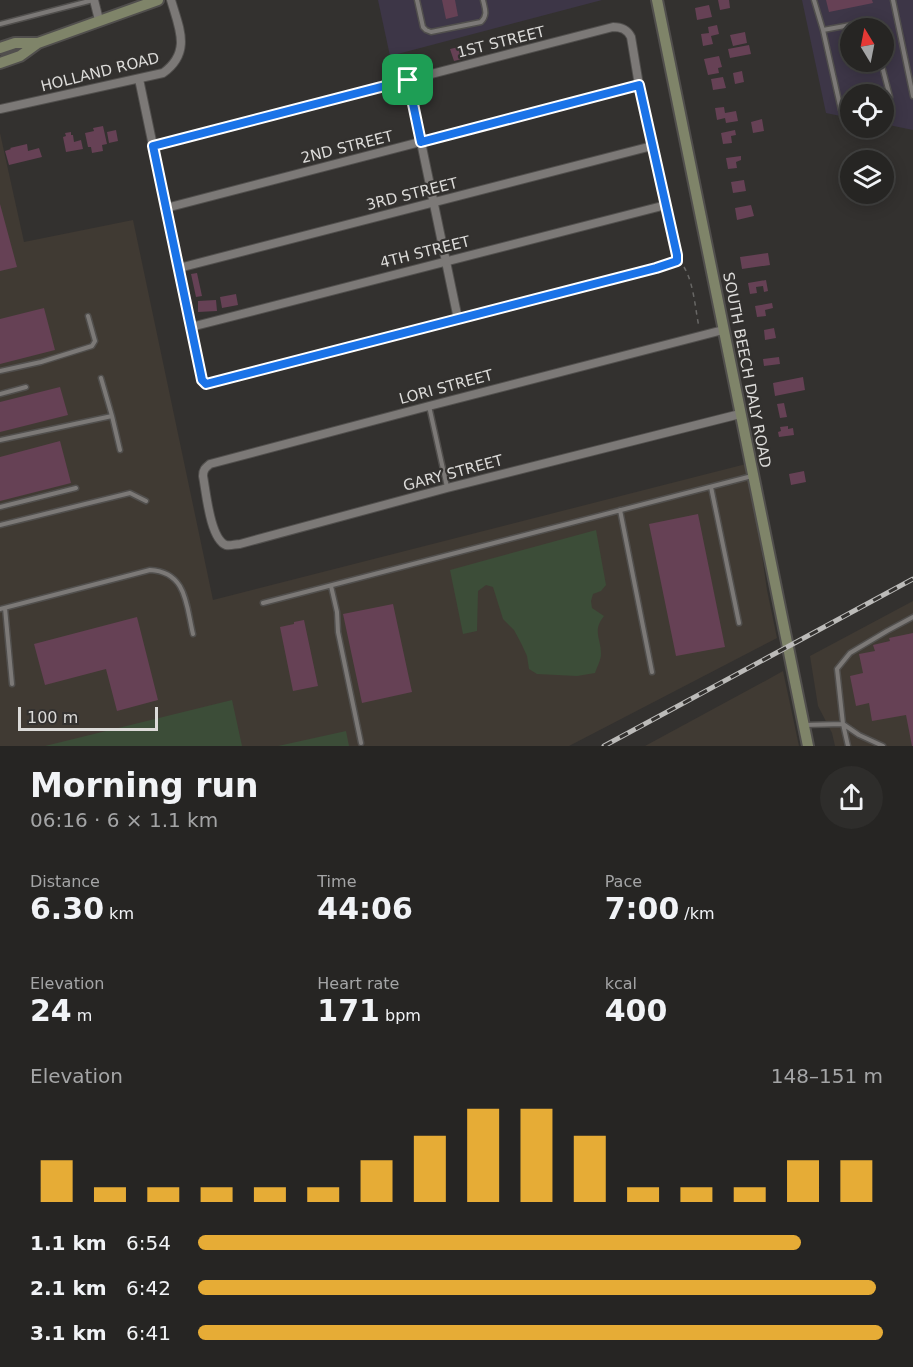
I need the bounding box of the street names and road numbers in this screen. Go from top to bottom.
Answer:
street label: 1ST STREET [455,22,548,62]
street label: HOLLAND ROAD [39,49,161,95]
street label: 2ND STREET [299,127,396,167]
street label: 3RD STREET [364,174,460,214]
street label: 4TH STREET [378,232,473,272]
street label: SOUTH BEECH DALY ROAD [719,271,775,469]
street label: LORI STREET [397,366,496,408]
street label: GARY STREET [401,451,506,495]

